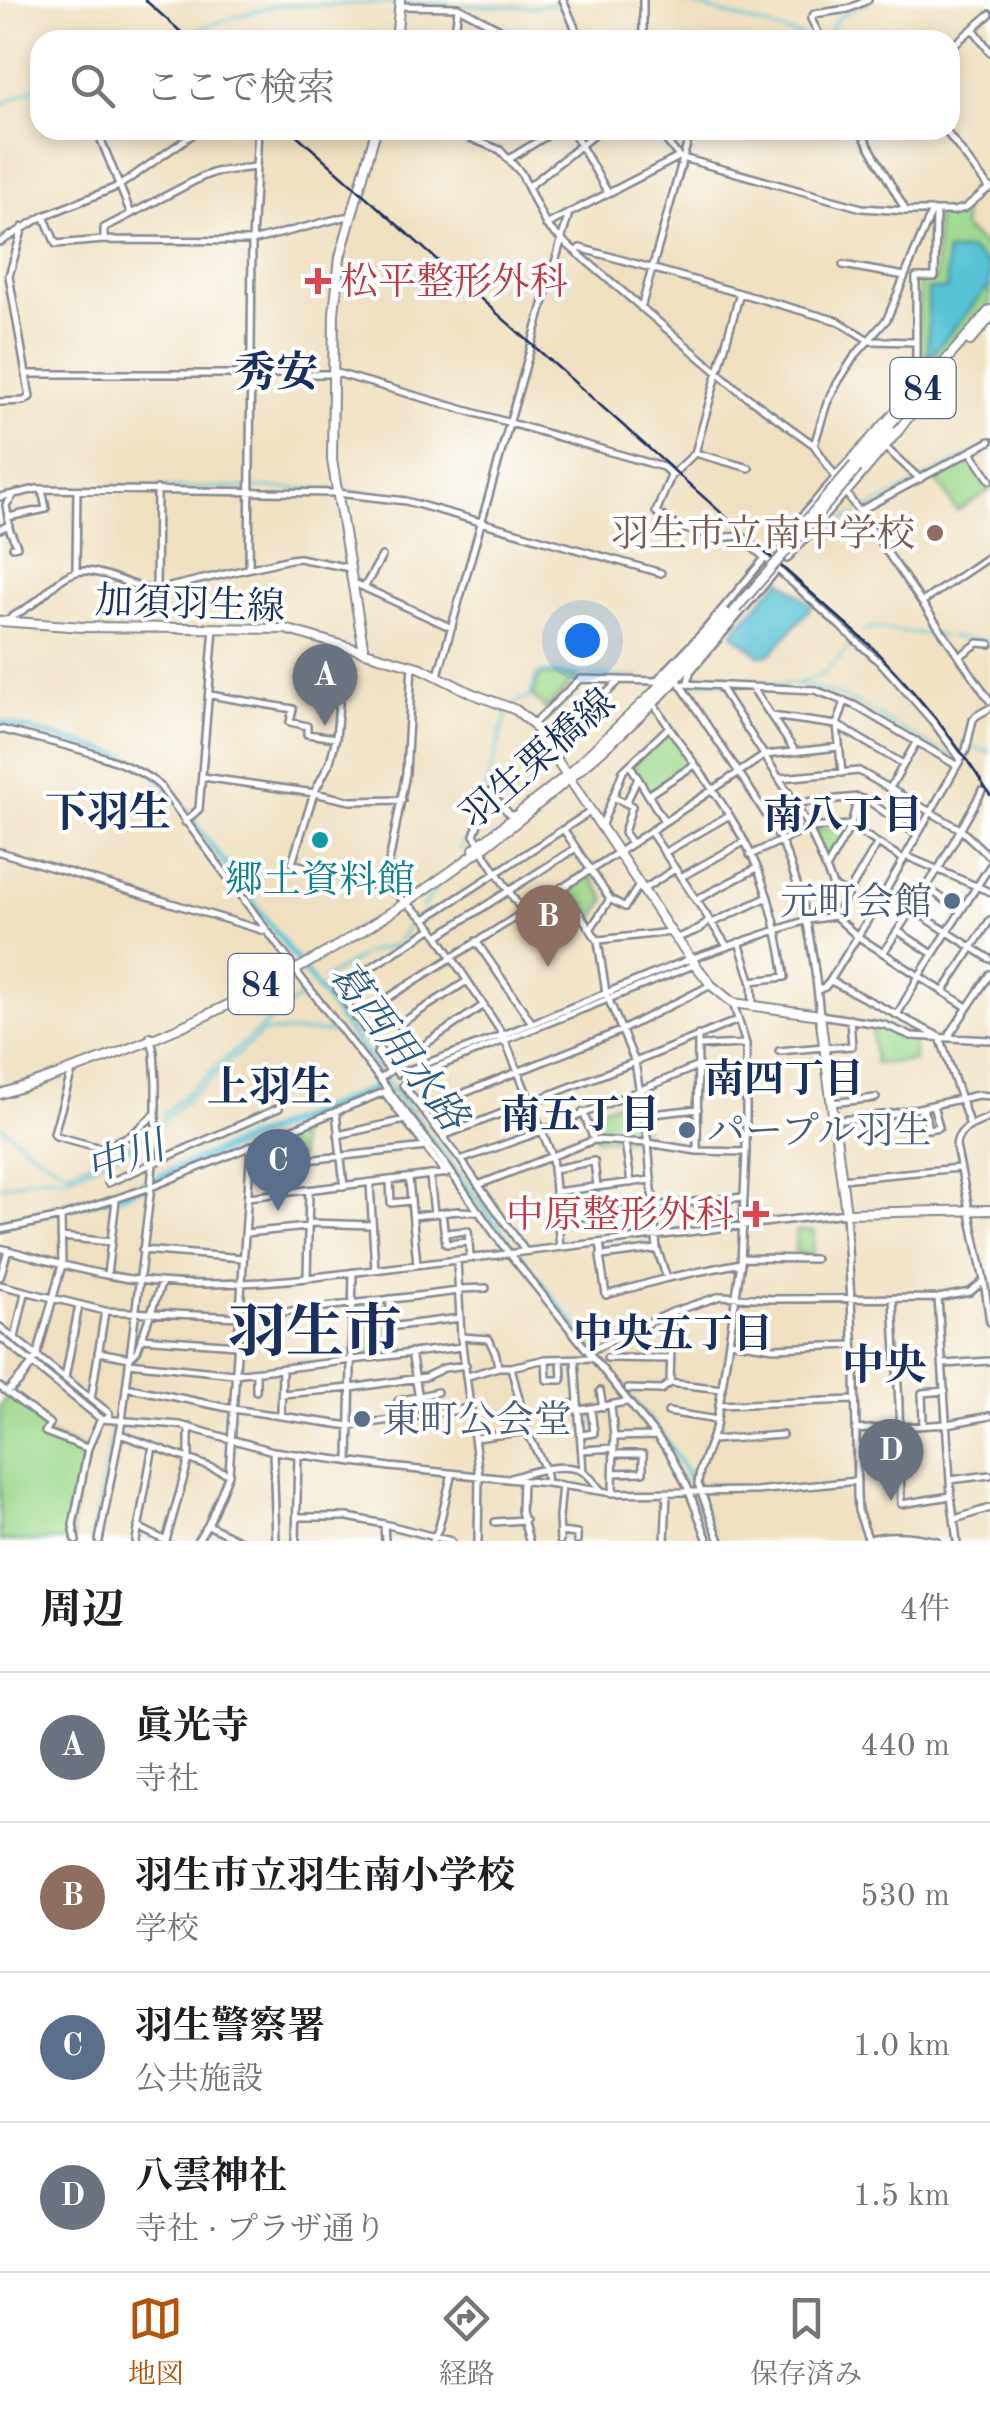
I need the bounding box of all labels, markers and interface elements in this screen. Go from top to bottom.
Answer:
search box [30,30,960,140]
icon: search [65,58,120,113]
text: ここで検索 [145,71,335,109]
place label: 松平整形外科 [340,261,568,303]
marker: 松平整形外科 [305,268,331,294]
district label: 秀安 [234,350,318,396]
road number: 84 [890,358,956,418]
place label: 羽生市立南中学校 [611,513,915,555]
marker: 羽生市立南中学校 [924,522,946,544]
street label: 加須羽生線 [94,580,286,628]
your location [557,615,608,666]
pin: A [292,644,358,726]
street label: 羽生栗橋線 [452,681,623,837]
district label: 下羽生 [45,790,171,836]
district label: 南八丁目 [763,793,923,838]
marker: 郷土資料館 [309,829,331,851]
place label: 郷土資料館 [225,860,415,901]
place label: 元町会館 [780,881,932,923]
pin: B [516,884,580,967]
marker: 元町会館 [941,890,963,912]
water label: 葛西用水路 [320,953,477,1142]
road number: 84 [228,954,294,1014]
district label: 南四丁目 [704,1057,864,1102]
district label: 上羽生 [207,1065,333,1111]
district label: 南五丁目 [500,1093,660,1138]
place label: パープル羽生 [707,1111,932,1152]
marker: パープル羽生 [676,1119,698,1141]
water label: 中川 [81,1123,174,1192]
pin: C [246,1128,310,1211]
place label: 中原整形外科 [506,1194,734,1236]
marker: 中原整形外科 [743,1201,769,1227]
district label: 羽生市 [228,1301,402,1365]
district label: 中央五丁目 [573,1313,773,1357]
district label: 中央 [842,1343,926,1389]
place label: 東町公会堂 [382,1399,572,1441]
marker: 東町公会堂 [351,1408,373,1430]
pin: D [858,1418,924,1501]
text: 周辺 [40,1591,124,1633]
text: 4件 [899,1595,950,1627]
text: 眞光寺 [135,1709,249,1747]
text: A [60,1731,85,1763]
text: 440 m [860,1731,950,1763]
text: 寺社 [135,1765,199,1797]
text: 羽生市立羽生南小学校 [135,1859,515,1897]
text: B [61,1881,84,1913]
text: 530 m [860,1881,950,1913]
text: 学校 [135,1915,199,1947]
text: 羽生警察署 [135,2009,325,2047]
text: C [62,2031,83,2063]
text: 1.0 km [853,2031,950,2063]
text: 公共施設 [135,2065,263,2097]
text: 八雲神社 [135,2159,287,2197]
text: D [60,2181,85,2213]
text: 1.5 km [853,2181,950,2213]
text: 寺社 · プラザ通り [135,2215,386,2247]
tab: 地図 [128,2291,184,2394]
tab: 経路 [439,2291,495,2394]
tab: 保存済み [750,2291,862,2394]

